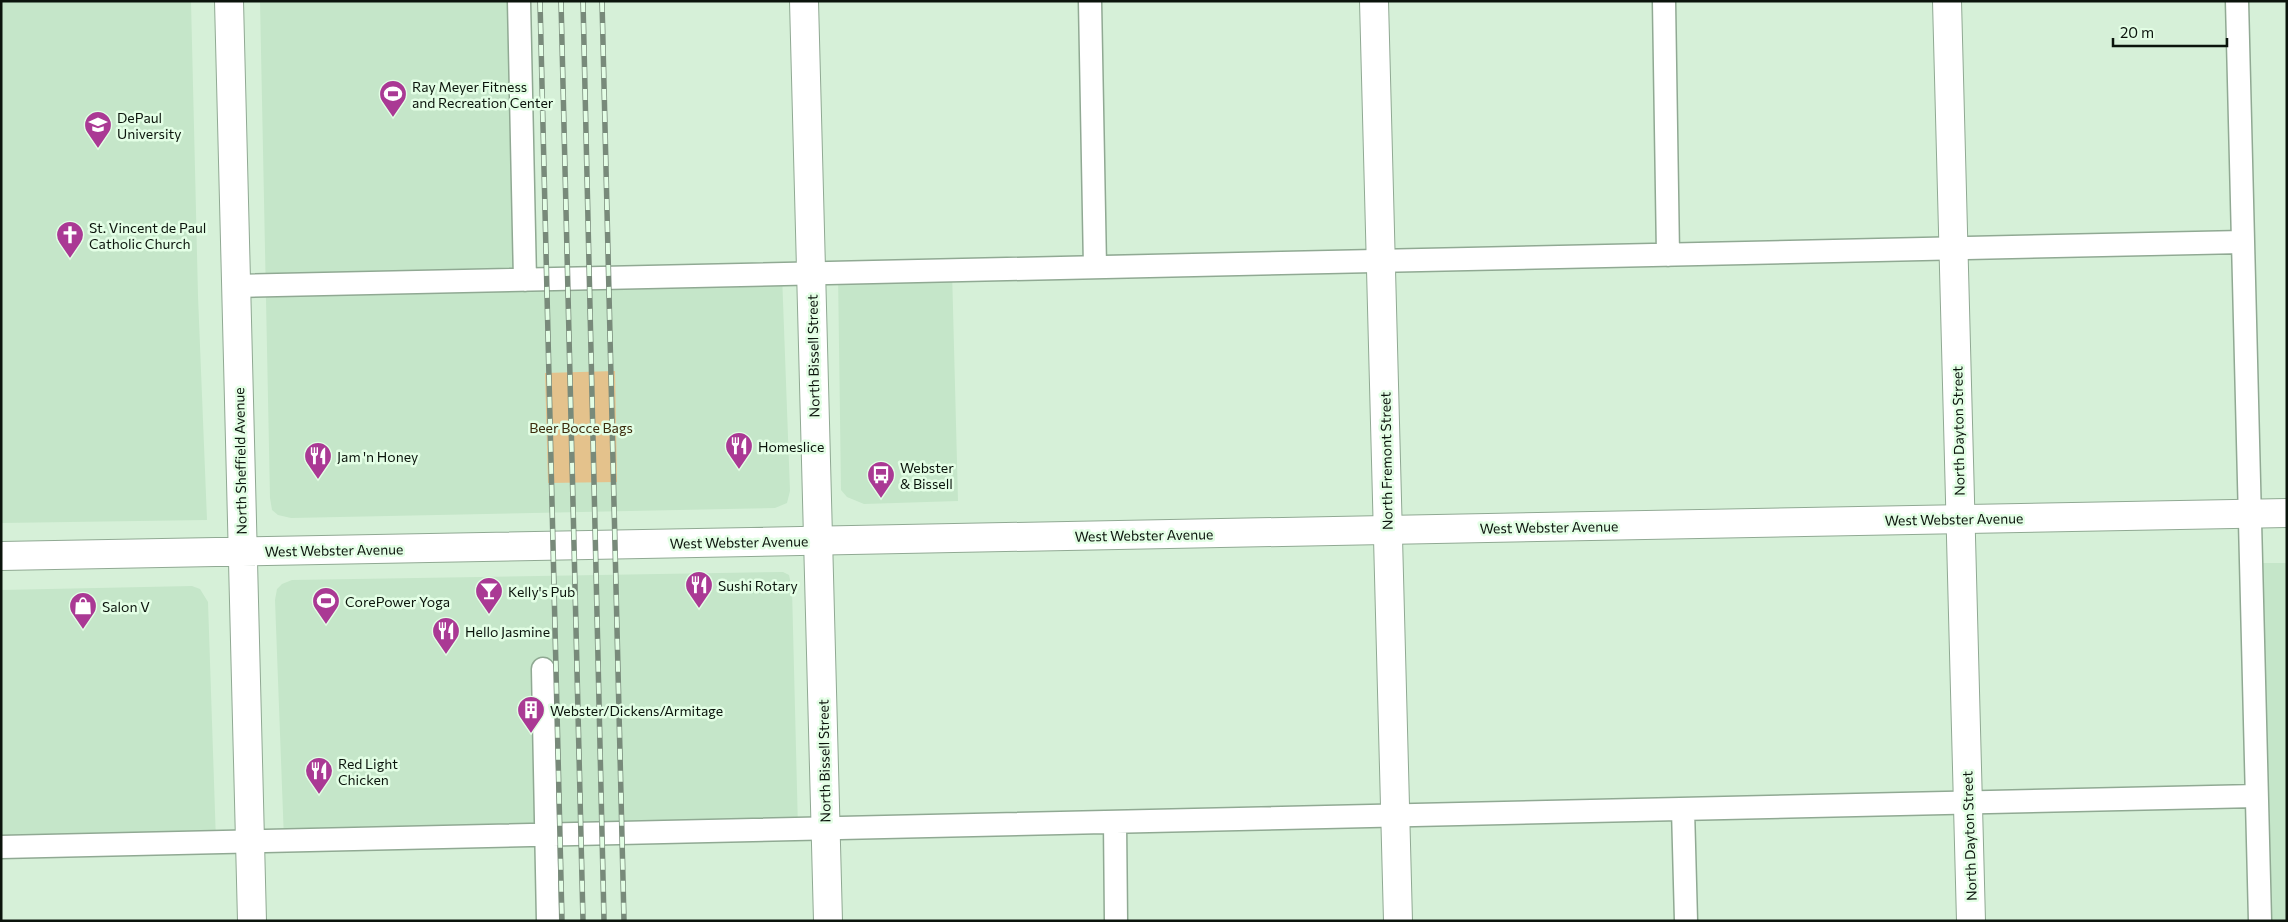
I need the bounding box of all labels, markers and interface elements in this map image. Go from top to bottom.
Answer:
scale bar [2113,15,2227,47]
text: 20 m [2120,23,2154,41]
place label: Ray Meyer Fitness and Recreation Center [412,78,554,111]
sports icon: Ray Meyer Fitness and Recreation Center [378,79,408,118]
place label: DePaul University [117,109,181,142]
school or university icon: DePaul University [83,110,113,149]
place label: St. Vincent de Paul Catholic Church [89,219,206,252]
church icon: St. Vincent de Paul Catholic Church [55,220,85,259]
street label: North Bissell Street [803,294,823,418]
street label: North Dayton Street [1948,366,1968,496]
street label: North Sheffield Avenue [230,387,250,535]
street label: North Fremont Street [1376,392,1396,530]
park label: Beer Bocce Bags [529,419,633,436]
restaurant icon: Homeslice [724,431,754,470]
place label: Homeslice [758,438,824,455]
restaurant icon: Jam 'n Honey [303,441,333,480]
place label: Jam 'n Honey [337,448,418,465]
place label: Webster & Bissell [900,459,954,492]
bus stop icon: Webster & Bissell [866,460,896,499]
street label: West Webster Avenue [1885,509,2023,529]
street label: West Webster Avenue [1480,517,1618,537]
street label: West Webster Avenue [1075,525,1213,545]
street label: West Webster Avenue [670,532,808,552]
street label: West Webster Avenue [265,540,403,560]
restaurant icon: Sushi Rotary [684,570,714,609]
bar icon: Kelly's Pub [474,576,504,615]
place label: Sushi Rotary [718,577,798,594]
place label: Kelly's Pub [508,583,575,600]
sports icon: CorePower Yoga [311,586,341,625]
shop icon: Salon V [68,591,98,630]
place label: CorePower Yoga [345,593,450,610]
place label: Salon V [102,598,150,615]
restaurant icon: Hello Jasmine [431,616,461,655]
place label: Hello Jasmine [465,623,550,640]
building icon: Webster/Dickens/Armitage [516,695,546,734]
street label: North Bissell Street [814,699,834,823]
place label: Webster/Dickens/Armitage [550,702,723,719]
place label: Red Light Chicken [338,755,398,788]
restaurant icon: Red Light Chicken [304,756,334,795]
street label: North Dayton Street [1958,771,1980,901]

